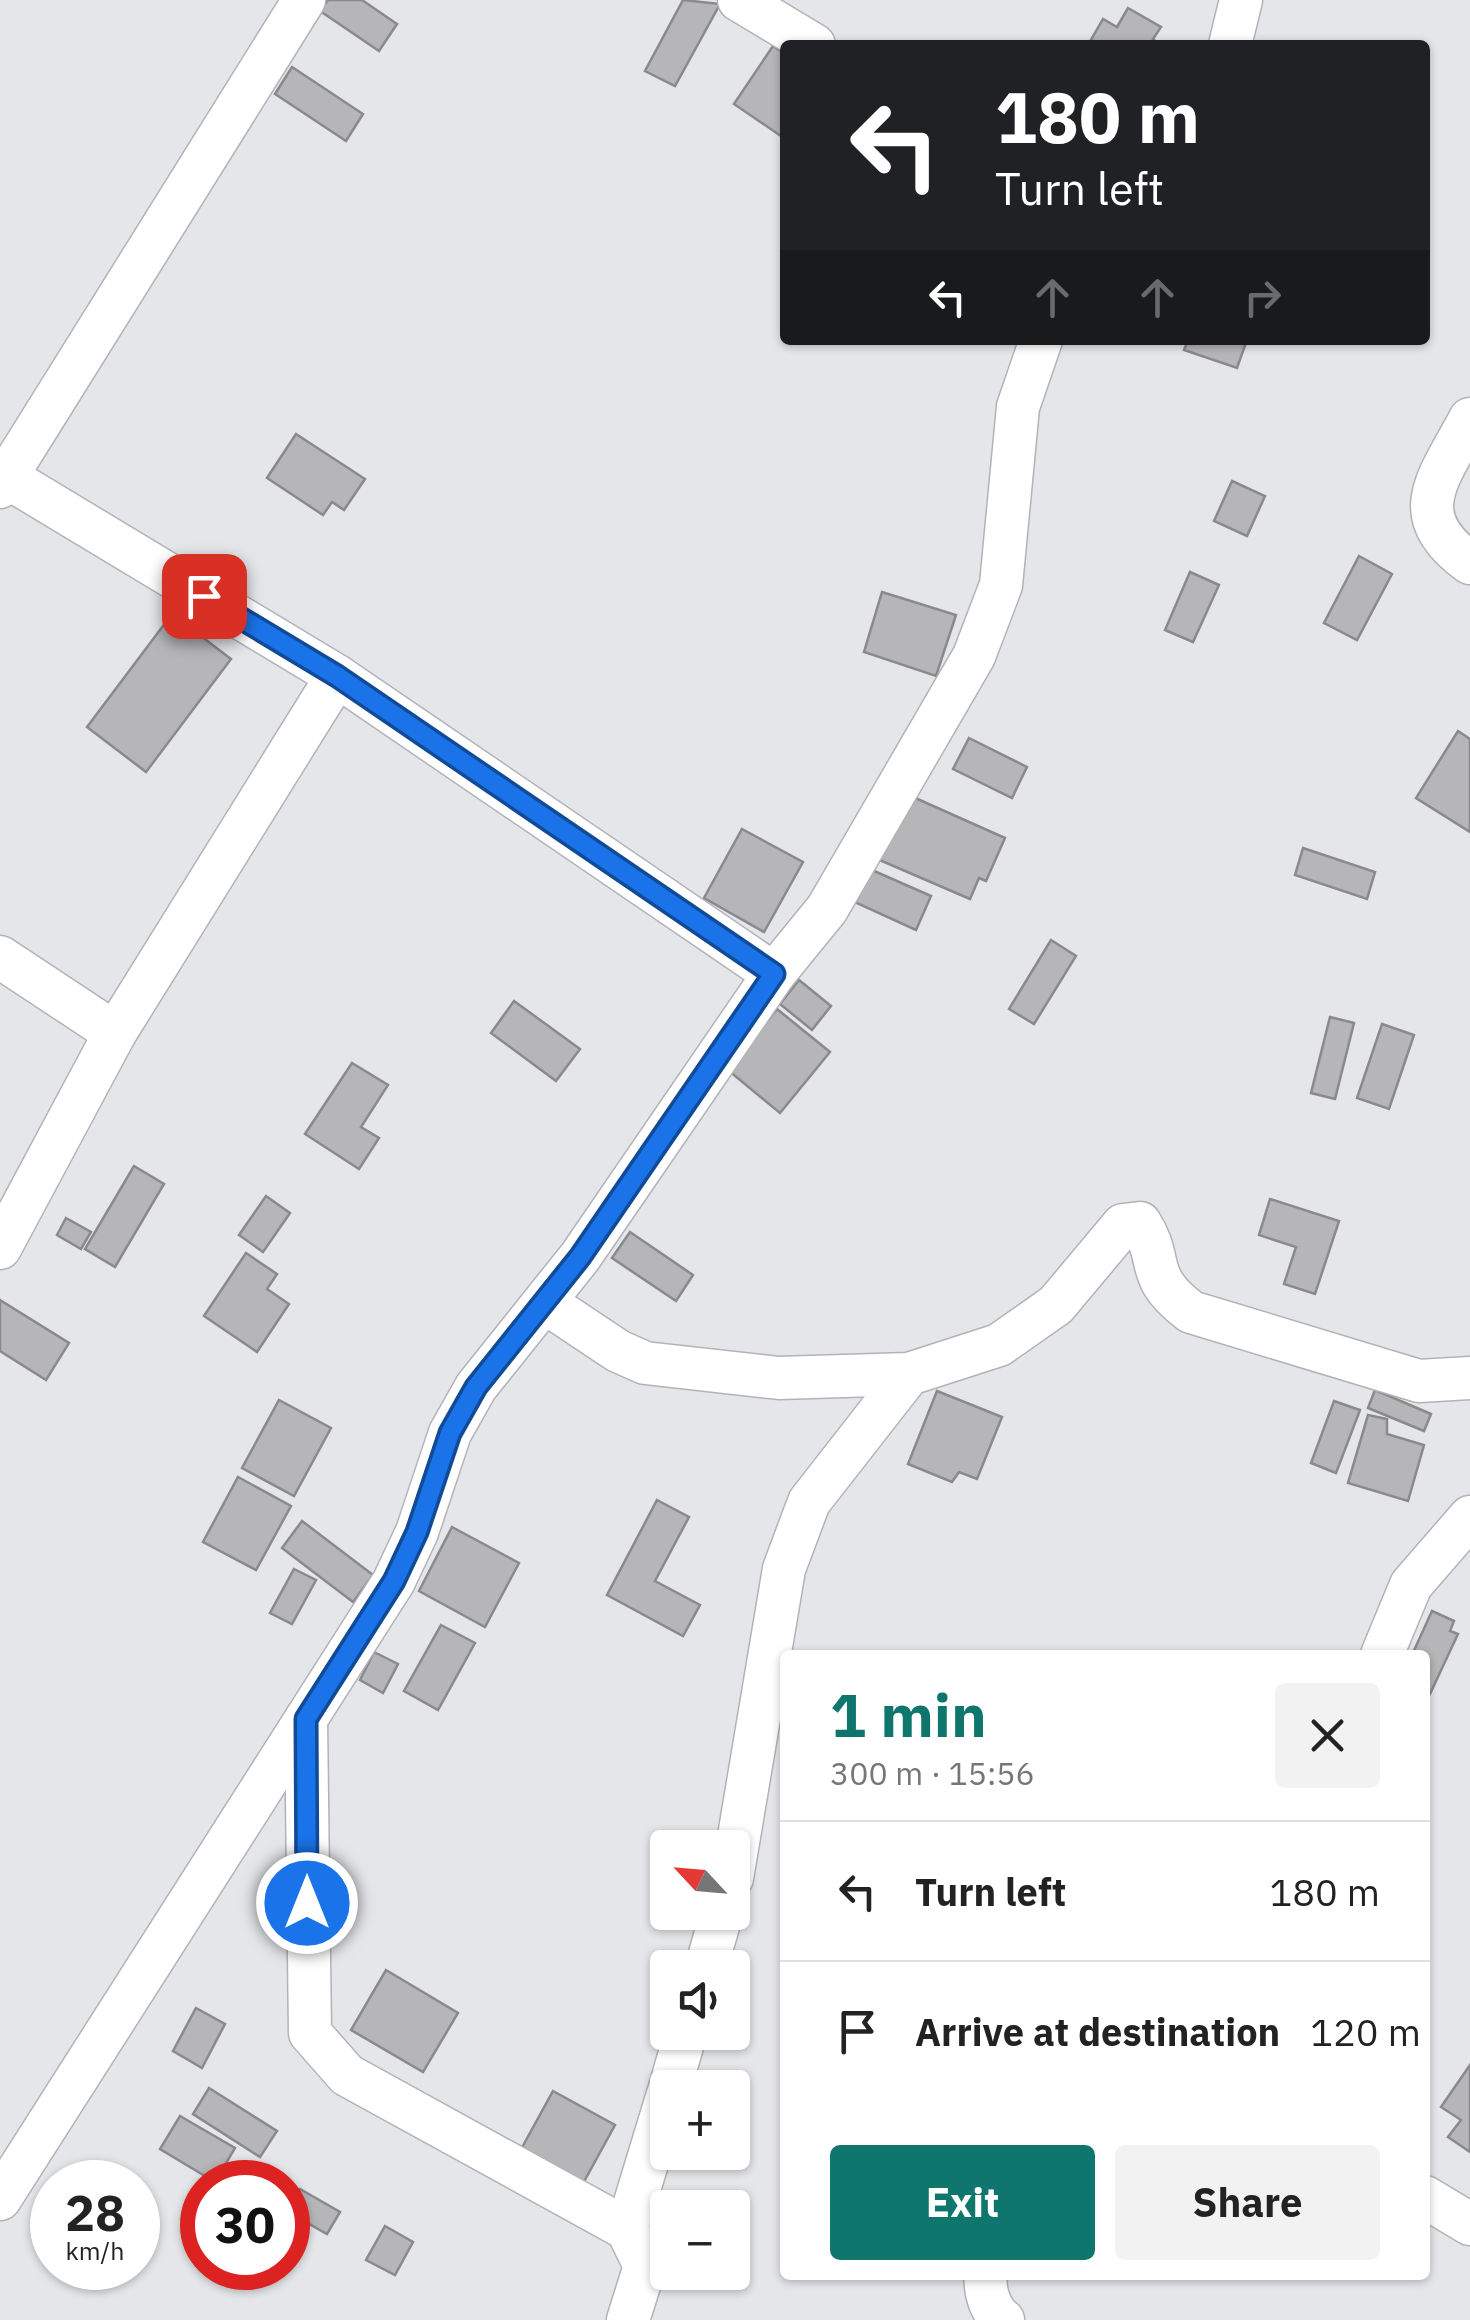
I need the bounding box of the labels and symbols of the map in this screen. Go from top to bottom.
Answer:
pin [162,554,247,639]
north arrow [650,1830,750,1930]
position arrow [255,1851,359,1955]
speed limit sign: 30 [180,2160,310,2290]

